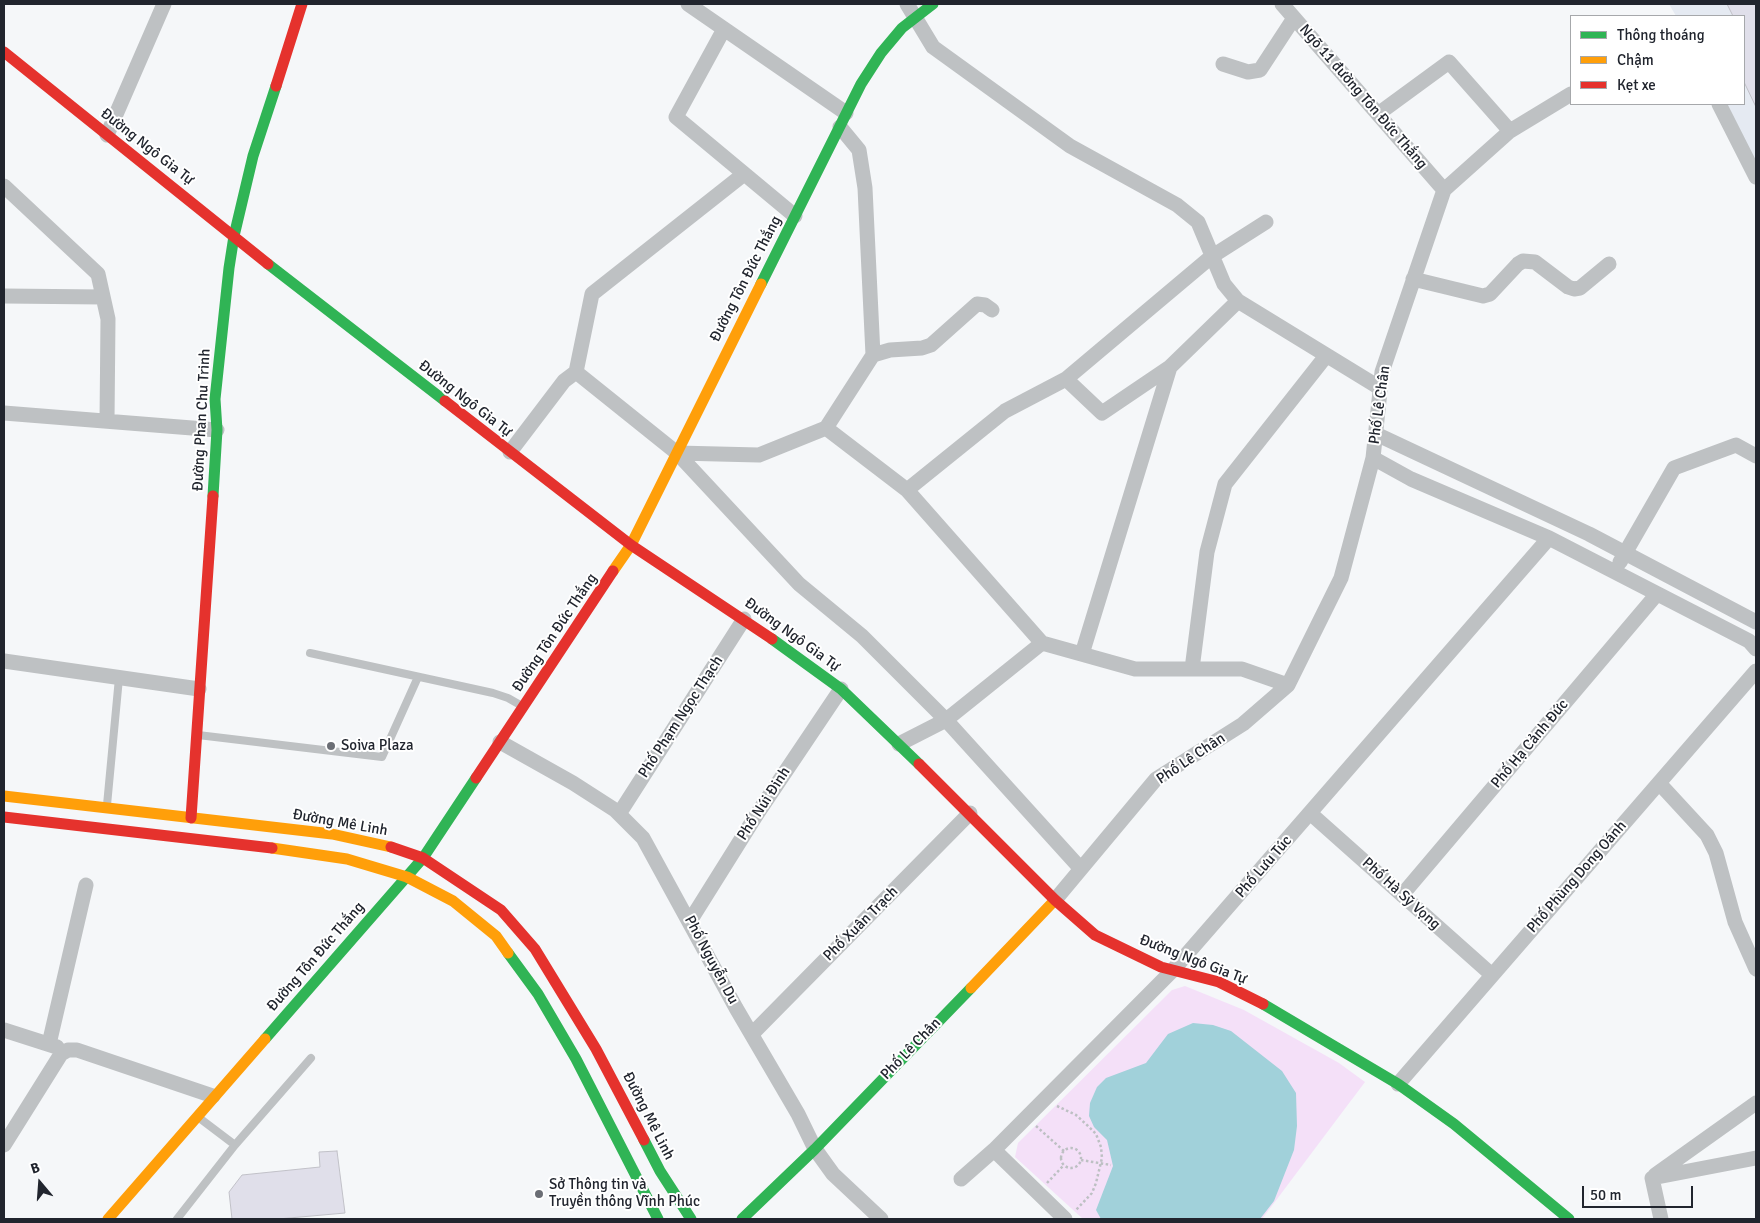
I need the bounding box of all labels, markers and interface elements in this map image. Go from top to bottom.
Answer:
legend [1570,15,1745,105]
street label: Ngõ 11 đường Tôn Đức Thắng [1295,21,1431,173]
text: Thông thoáng [1617,26,1705,44]
text: Chậm [1617,51,1654,69]
text: Kẹt xe [1617,76,1656,94]
street label: Đường Ngô Gia Tự [97,105,197,189]
street label: Đường Tôn Đức Thắng [706,213,786,345]
street label: Đường Phan Chu Trinh [189,348,215,492]
street label: Đường Ngô Gia Tự [415,357,515,441]
street label: Phố Lê Chân [1366,365,1394,445]
street label: Đường Tôn Đức Thắng [509,570,601,696]
street label: Đường Ngô Gia Tự [741,594,843,676]
street label: Phố Phạm Ngọc Thạch [635,653,727,781]
street label: Phố Hạ Cảnh Đức [1488,696,1572,792]
street label: Phố Lê Chân [1153,729,1229,789]
place label: Soiva Plaza [341,737,414,755]
marker: Soiva Plaza [325,740,337,752]
street label: Phố Núi Đinh [734,764,794,844]
street label: Đường Mê Linh [291,806,389,840]
street label: Phố Phùng Dong Oánh [1523,817,1631,937]
street label: Phố Lưu Túc [1232,832,1296,902]
street label: Phố Hà Sỹ Vọng [1358,854,1444,934]
street label: Phố Xuân Trạch [820,883,902,965]
street label: Đường Tôn Đức Thắng [264,899,368,1015]
street label: Phố Nguyễn Du [680,913,742,1007]
street label: Đường Ngô Gia Tự [1137,931,1249,989]
street label: Phố Lê Chân [877,1014,945,1084]
street label: Đường Mê Linh [618,1069,678,1163]
north arrow [15,1158,65,1208]
text: B [28,1159,42,1178]
place label: Sở Thông tin và Truyền thông Vĩnh Phúc [549,1176,700,1211]
scale bar [1585,1176,1696,1208]
text: 50 m [1590,1186,1621,1204]
marker: Sở Thông tin và Truyền thông Vĩnh Phúc [533,1188,545,1200]

